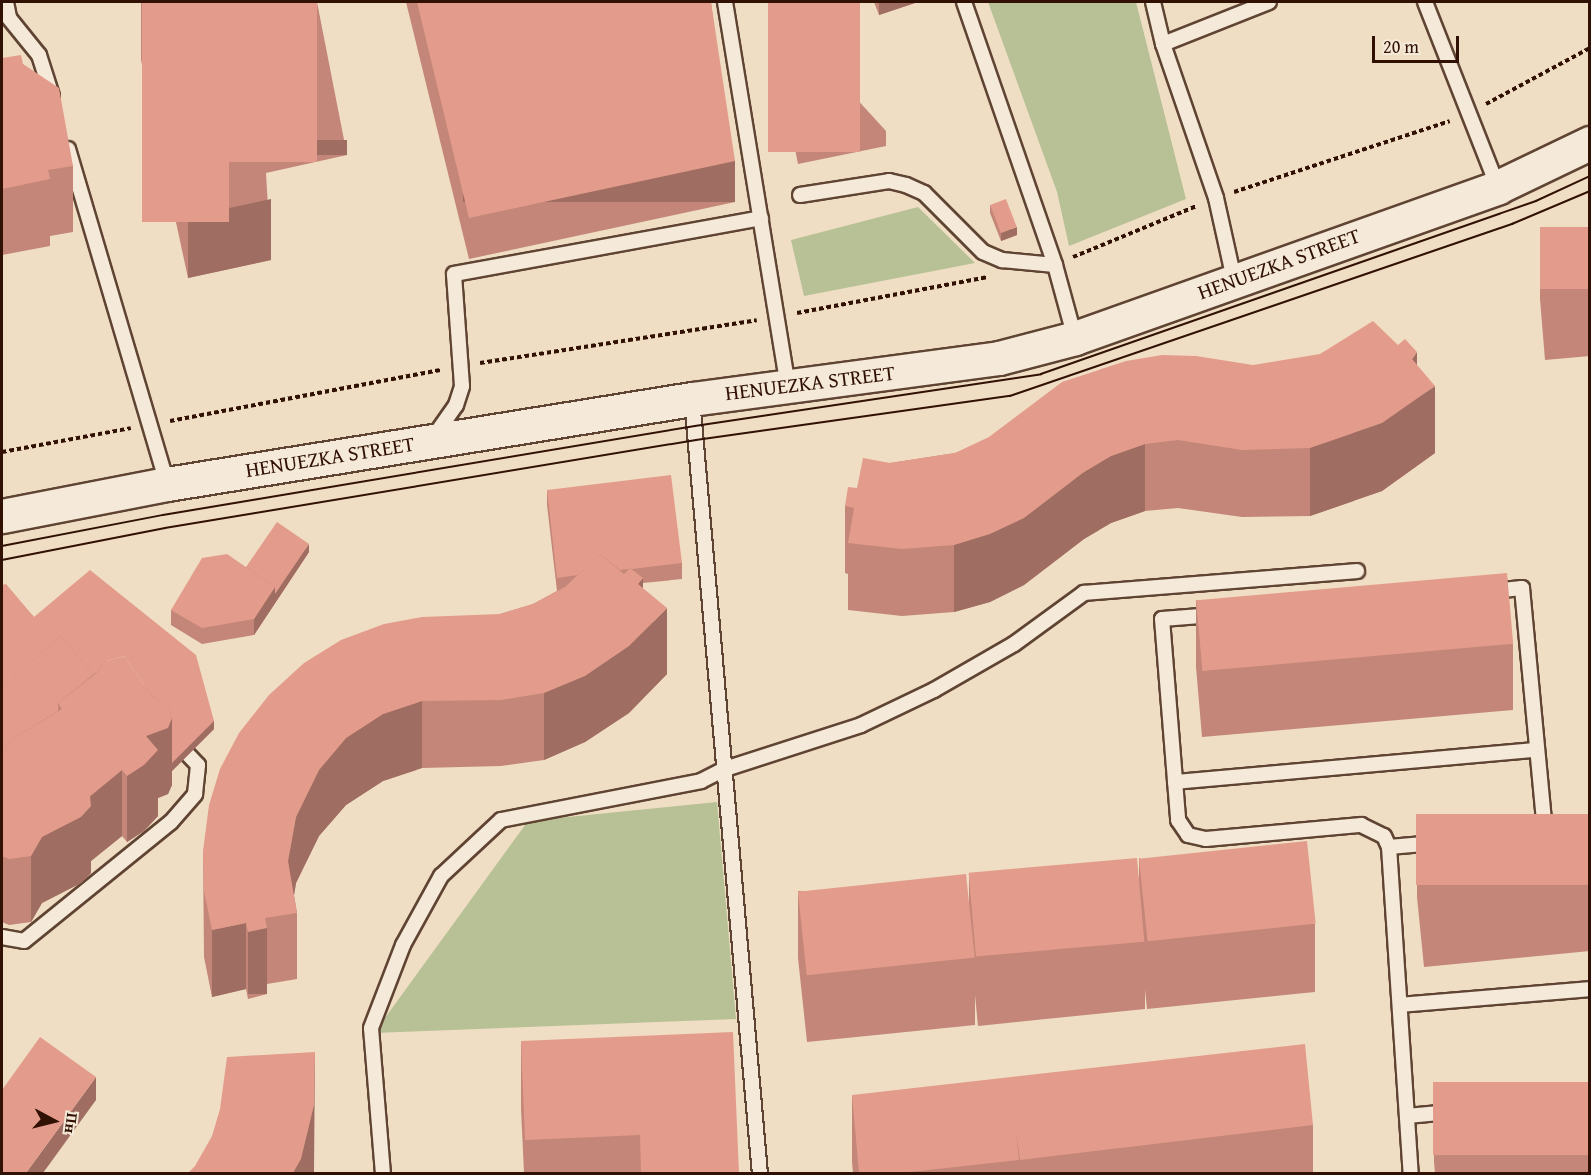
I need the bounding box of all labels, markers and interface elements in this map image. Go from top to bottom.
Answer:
scale bar [1375,24,1462,62]
text: 20 m [1383,33,1419,60]
street label: HENUEZKA STREET [1194,223,1364,305]
street label: HENUEZKA STREET [724,360,896,406]
street label: HENUEZKA STREET [244,431,416,483]
north arrow [24,1091,84,1151]
text: Пн [59,1112,85,1135]

